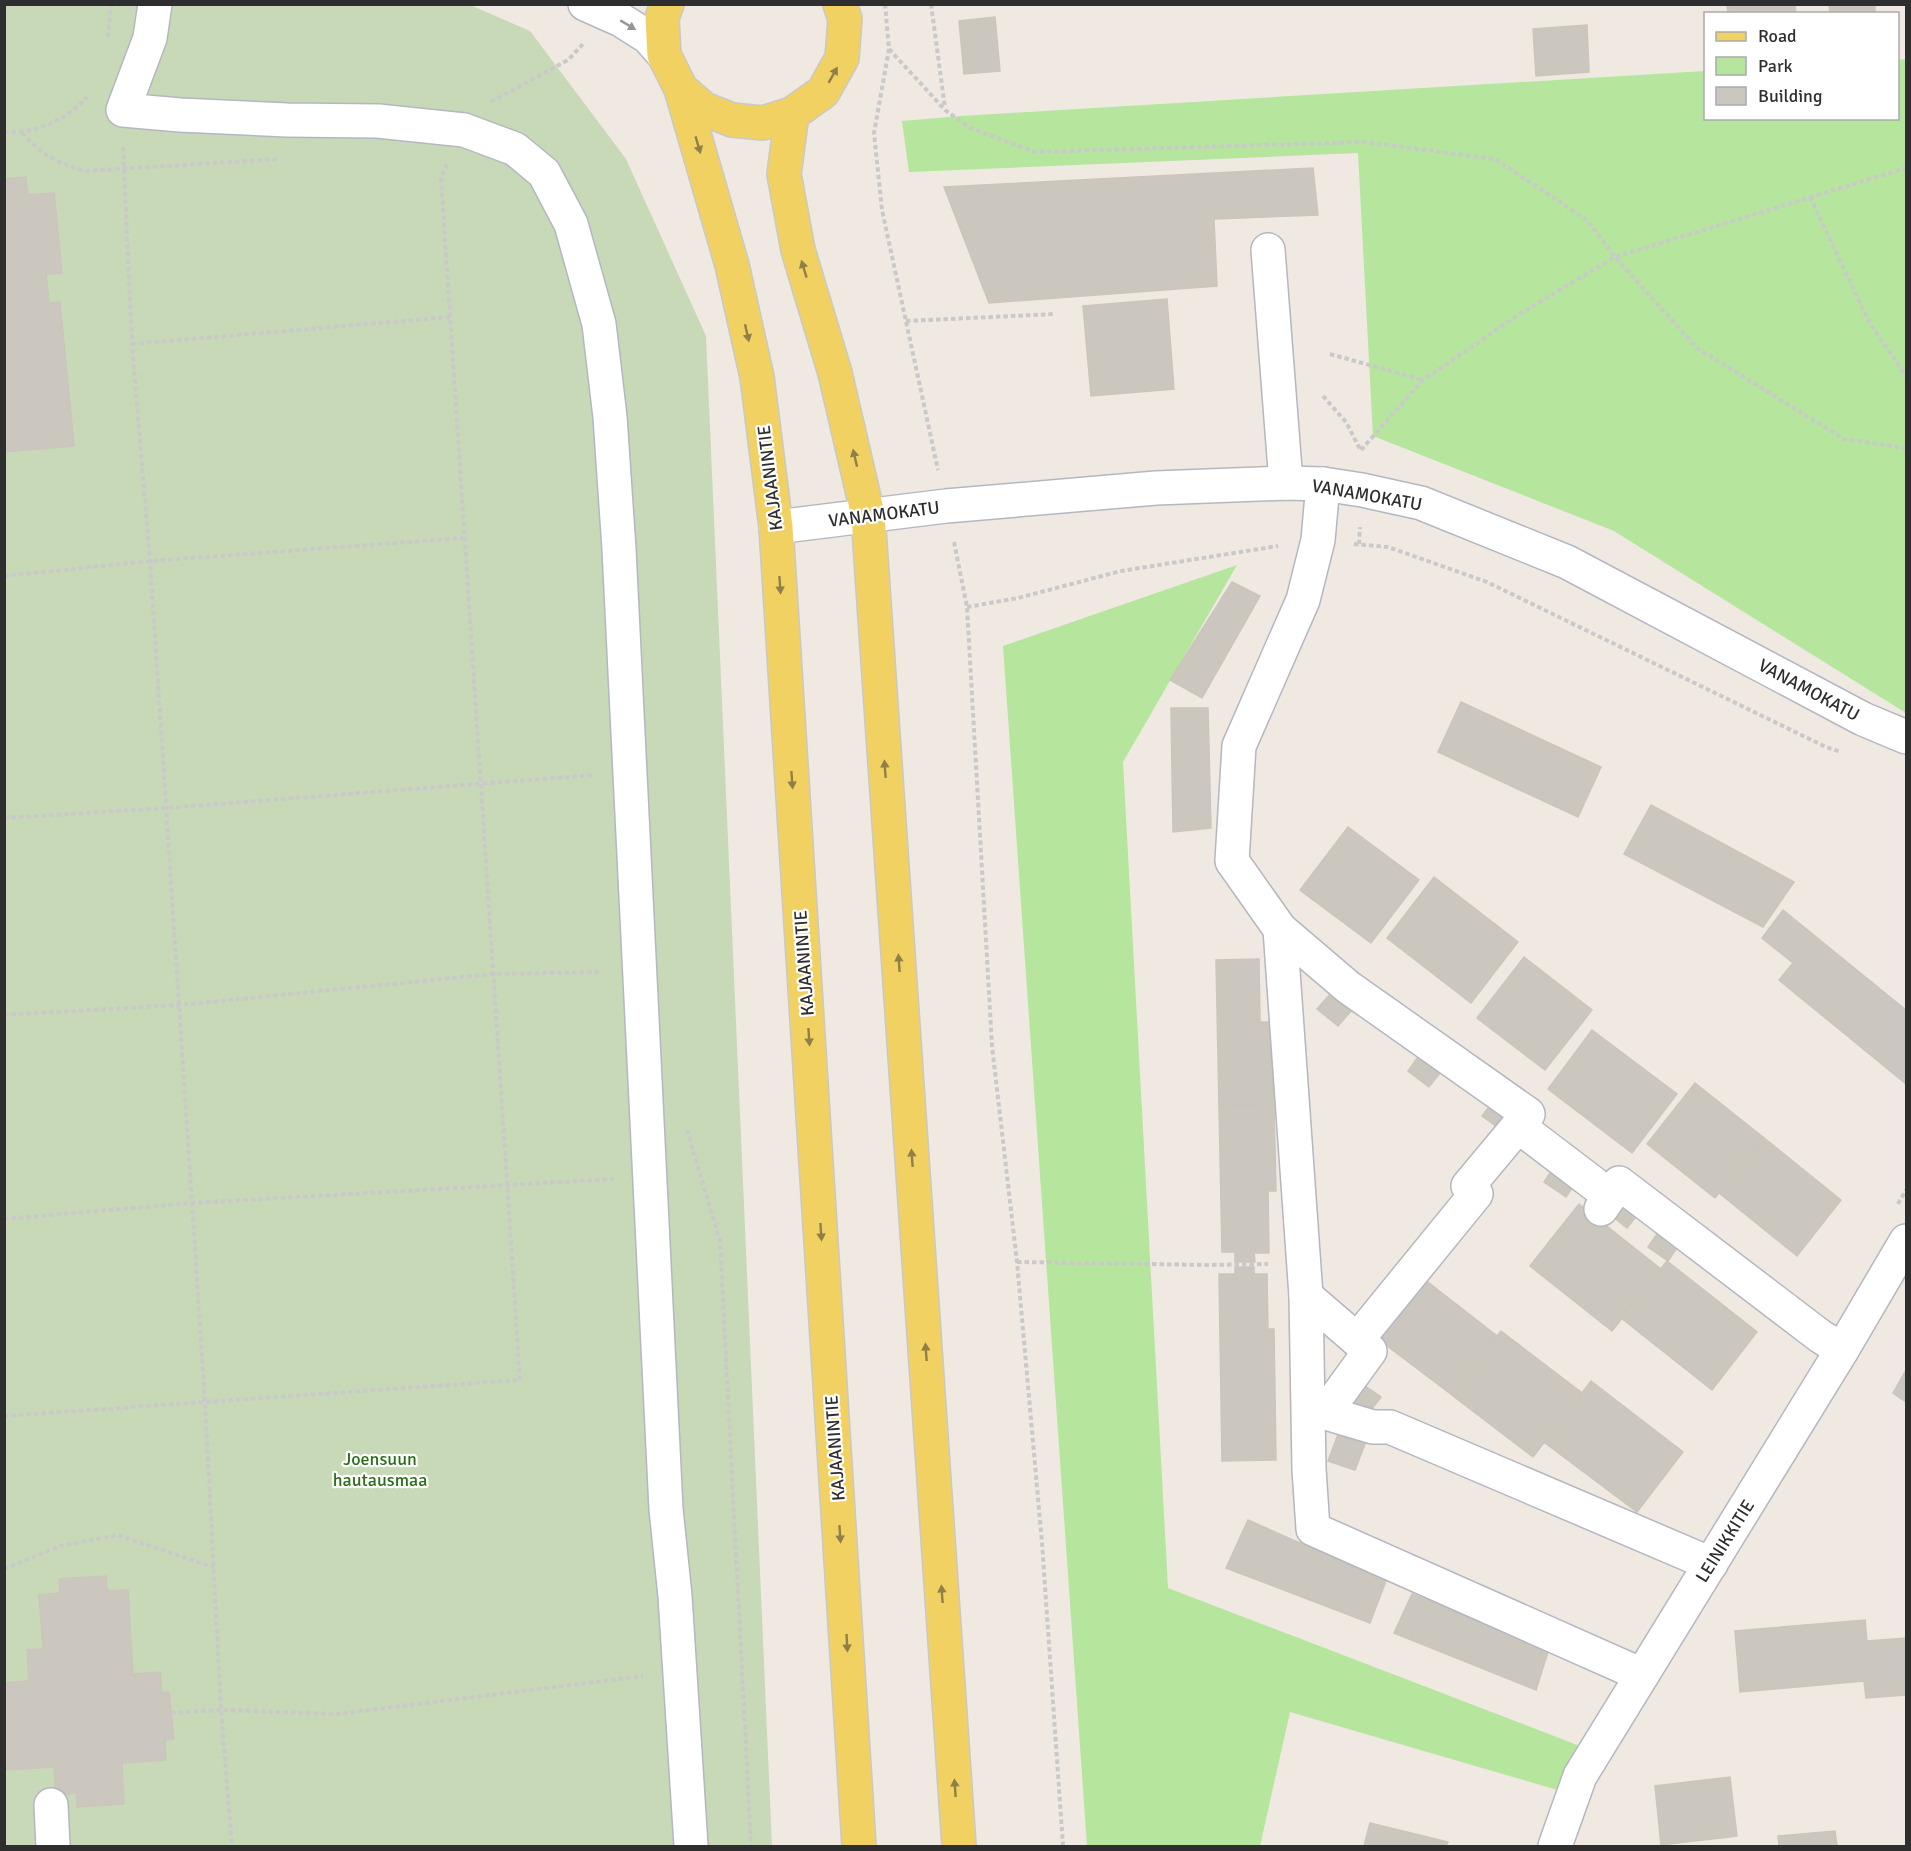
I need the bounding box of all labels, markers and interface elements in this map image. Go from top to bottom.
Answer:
legend [1704,12,1899,120]
one-way arrow [620,19,636,30]
text: Road [1758,25,1797,47]
text: Park [1758,55,1793,77]
one-way arrow [828,66,838,83]
text: Building [1758,85,1822,107]
one-way arrow [693,136,703,154]
one-way arrow [799,260,808,278]
one-way arrow [743,324,753,343]
street label: KAJAANINTIE [753,424,787,532]
one-way arrow [849,448,859,467]
street label: VANAMOKATU [1310,474,1424,516]
street label: VANAMOKATU [827,496,941,532]
one-way arrow [775,575,785,594]
street label: VANAMOKATU [1755,654,1863,726]
one-way arrow [881,759,890,778]
one-way arrow [788,770,797,789]
street label: KAJAANINTIE [789,909,819,1017]
one-way arrow [894,954,904,973]
one-way arrow [804,1028,813,1047]
one-way arrow [908,1148,917,1167]
one-way arrow [816,1222,826,1241]
one-way arrow [921,1343,931,1362]
street label: KAJAANINTIE [820,1394,850,1502]
park label: Joensuun hautausmaa [333,1448,427,1491]
street label: LEINIKKITIE [1691,1496,1759,1586]
one-way arrow [835,1524,845,1543]
one-way arrow [938,1584,947,1603]
one-way arrow [842,1633,851,1652]
one-way arrow [951,1779,960,1798]

